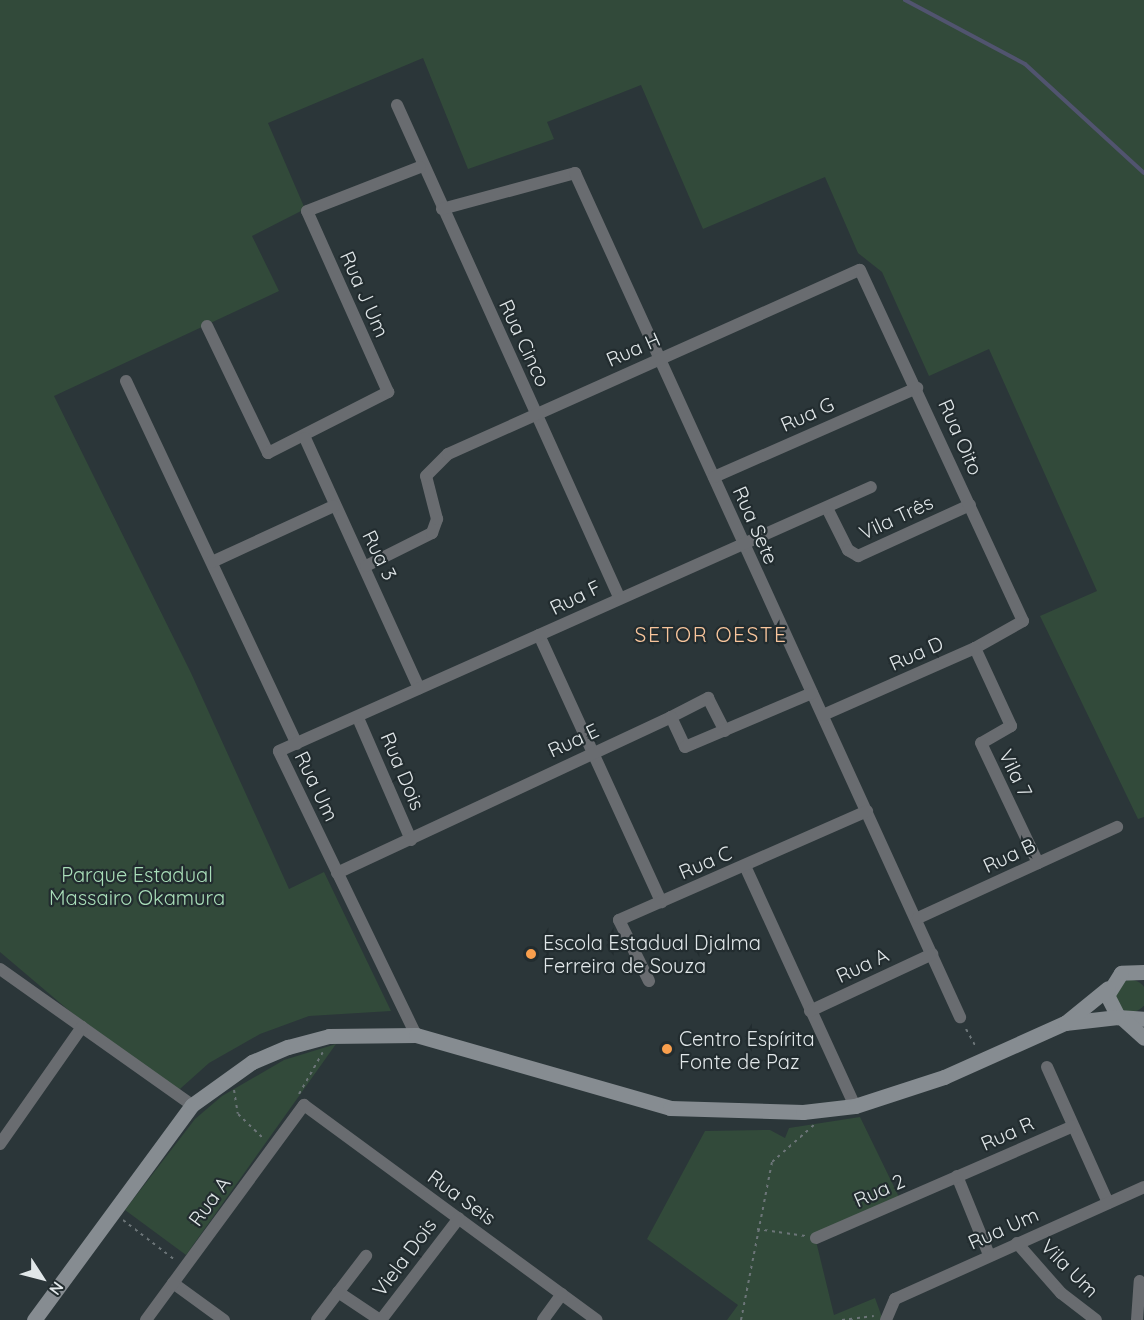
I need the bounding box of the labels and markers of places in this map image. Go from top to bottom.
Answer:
place label: Escola Estadual Djalma Ferreira de Souza [543,930,761,977]
marker: Escola Estadual Djalma Ferreira de Souza [524,947,538,961]
place label: Centro Espírita Fonte de Paz [679,1026,815,1073]
marker: Centro Espírita Fonte de Paz [660,1042,674,1056]

